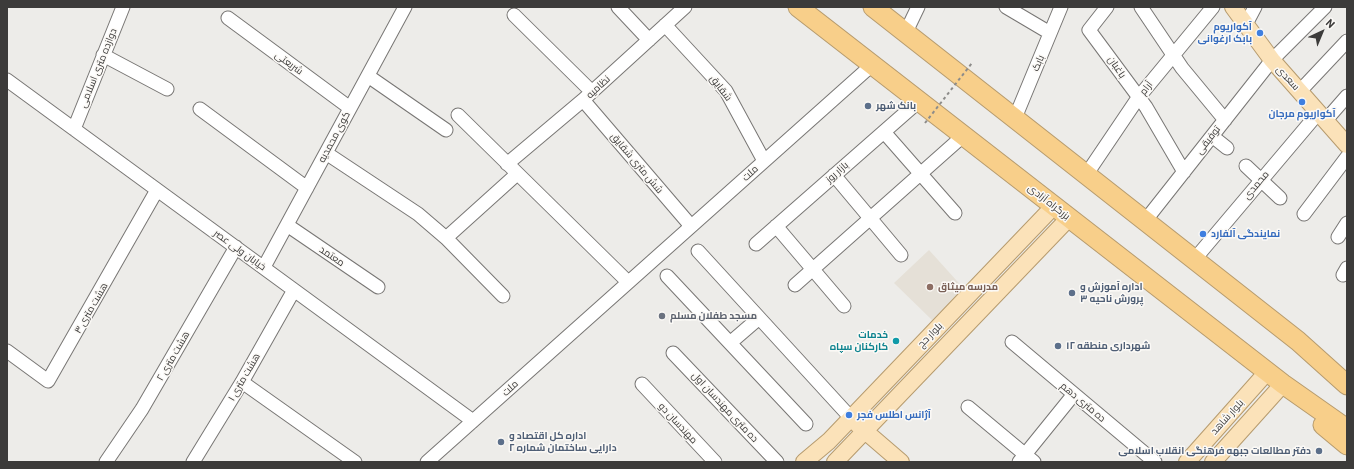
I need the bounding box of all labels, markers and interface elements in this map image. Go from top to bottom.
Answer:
north arrow [1302,12,1342,52]
text: N [1324,16,1338,30]
place label: آکواریوم بابک ارغوانی [1197,21,1252,44]
street label: دوازده متری اسلامی [77,27,119,109]
marker: آکواریوم بابک ارغوانی [1255,28,1265,38]
street label: شریعتی [273,49,305,77]
street label: بابک [1029,53,1047,73]
street label: باغبان [1105,54,1129,80]
street label: سعدی [1274,63,1302,93]
street label: نظامیه [584,73,612,101]
street label: شقایق [707,73,735,103]
street label: آرام [1137,79,1155,97]
marker: آکواریوم مرجان [1297,97,1307,107]
place label: بانک شهر [876,100,916,112]
marker: بانک شهر [863,101,873,111]
place label: آکواریوم مرجان [1268,108,1336,120]
street label: کوی محمدیه [316,109,352,165]
street label: توفیقی [1193,123,1223,157]
street label: شش متری شقایق [608,130,666,196]
street label: بازار روز [823,159,851,185]
street label: ملت [739,163,761,183]
street label: محمدی [1241,168,1271,202]
street label: بزرگراه آزادی [1025,182,1073,222]
street label: خیابان ولی عصر [211,227,269,273]
place label: نمایندگی آلفارد [1211,228,1280,240]
marker: نمایندگی آلفارد [1198,229,1208,239]
street label: معتمد [317,243,347,269]
street label: هشت متری ۳ [72,280,110,336]
place label: مدرسه میثاق [938,281,998,293]
place label: اداره آموزش و پرورش ناحیه ۳ [1080,281,1143,304]
marker: مدرسه میثاق [925,282,935,292]
marker: اداره آموزش و پرورش ناحیه ۳ [1067,288,1077,298]
place label: مسجد طفلان مسلم [670,310,757,322]
marker: مسجد طفلان مسلم [657,311,667,321]
street label: بلوار حج [915,320,945,350]
street label: هشت متری ۲ [154,329,192,383]
place label: خدمات کارکنان سپاه [830,329,888,352]
marker: خدمات کارکنان سپاه [891,336,901,346]
place label: شهرداری منطقه ۱۲ [1066,340,1150,352]
marker: شهرداری منطقه ۱۲ [1053,341,1063,351]
street label: هشت متری ۱ [226,351,262,403]
street label: ده متری مهندسان اول [689,369,761,445]
street label: ملت [499,378,521,398]
street label: ده متری دهم [1058,380,1108,424]
street label: بلوار شاهد [1208,397,1246,437]
street label: مهندسان دو [656,400,700,446]
place label: آژانس اطلس فجر [857,409,931,421]
marker: آژانس اطلس فجر [844,410,854,420]
place label: اداره کل اقتصاد و دارایی ساختمان شماره ۲ [509,430,617,454]
marker: اداره کل اقتصاد و دارایی ساختمان شماره ۲ [496,437,506,447]
place label: دفتر مطالعات جبهه فرهنگی انقلاب اسلامی [1118,445,1311,457]
marker: دفتر مطالعات جبهه فرهنگی انقلاب اسلامی [1314,446,1324,456]

